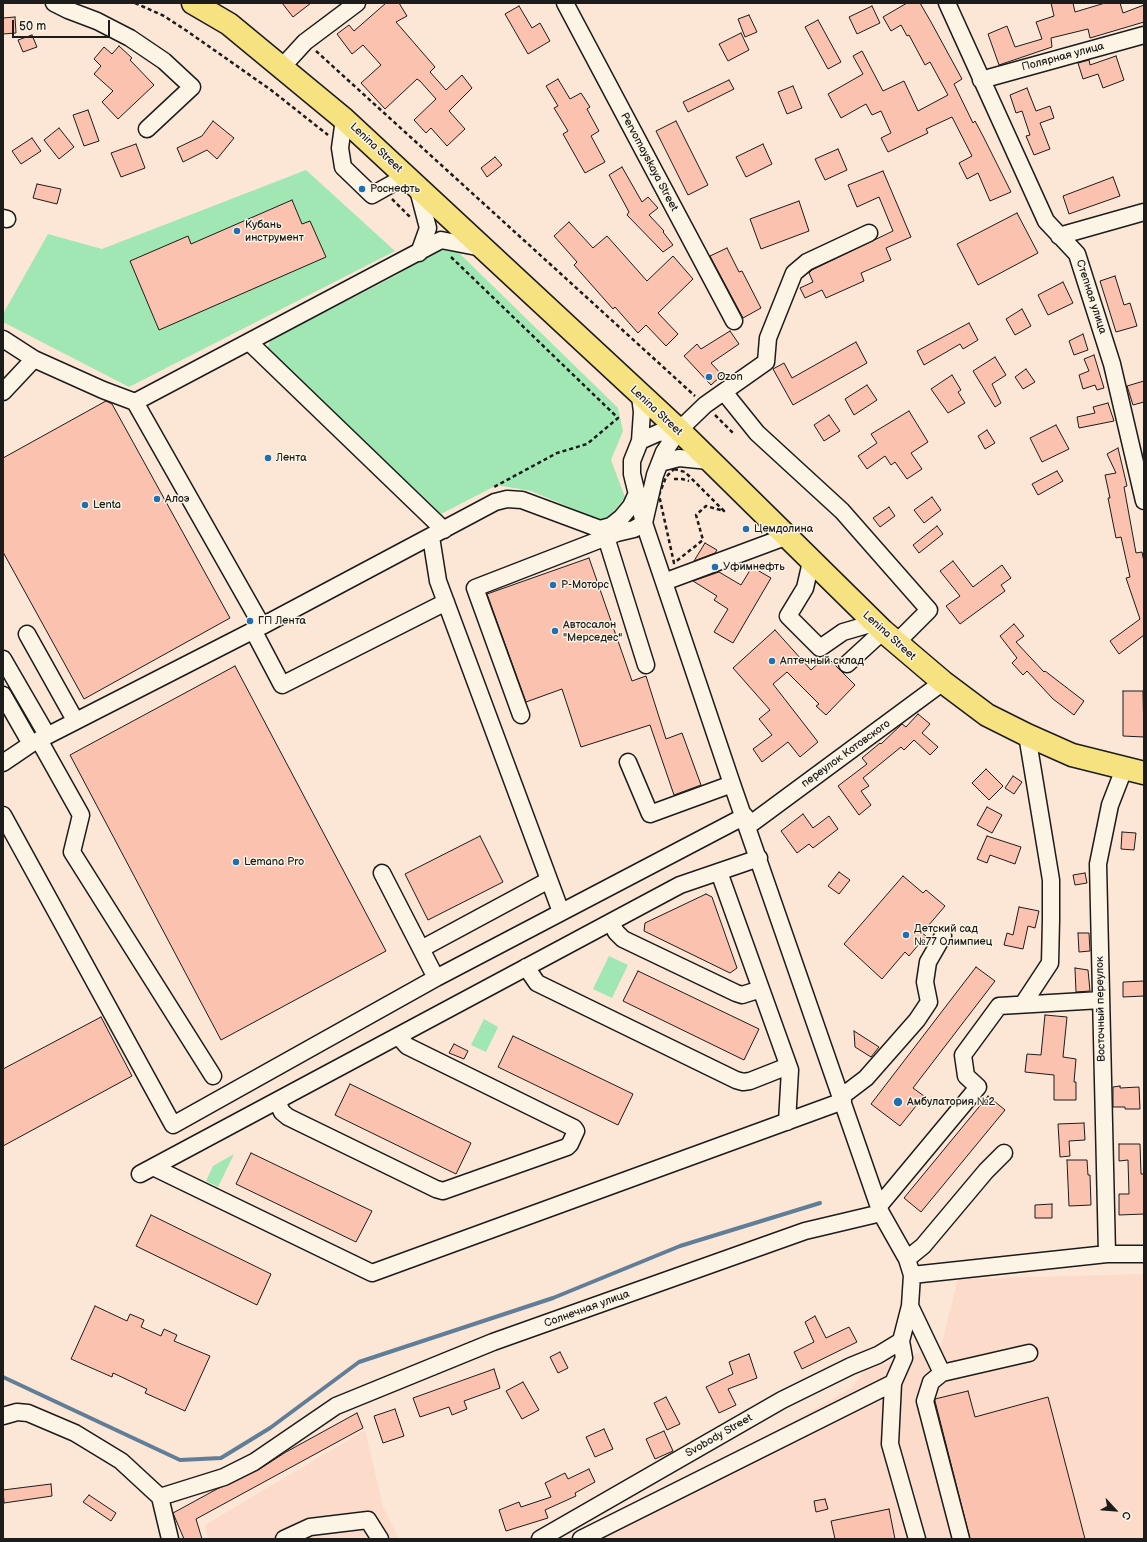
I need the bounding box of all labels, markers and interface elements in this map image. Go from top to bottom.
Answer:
scale bar [14,12,112,38]
text: 50 m [19,19,46,34]
street label: Полярная улица [1020,40,1106,74]
street label: Pervomayskaya Street [617,111,681,213]
street label: Lenina Street [347,120,405,176]
place label: Роснефть [370,182,420,196]
marker: Роснефть [357,184,367,194]
place label: Кубань инструмент [245,218,304,244]
marker: Кубань инструмент [232,226,242,236]
street label: Степная улица [1073,258,1109,336]
place label: Ozon [717,370,743,384]
marker: Ozon [704,372,714,382]
street label: Lenina Street [627,383,685,439]
place label: Лента [276,451,307,465]
marker: Лента [263,453,273,463]
place label: Алоэ [165,492,189,506]
marker: Алоэ [152,494,162,504]
place label: Lenta [93,498,121,512]
marker: Lenta [80,500,90,510]
place label: Цемдолина [754,522,813,536]
marker: Цемдолина [741,524,751,534]
place label: Уфимнефть [723,560,785,574]
marker: Уфимнефть [710,562,720,572]
place label: Р-Моторс [561,578,609,592]
marker: Р-Моторс [548,580,558,590]
street label: Lenina Street [860,609,918,663]
place label: ГП Лента [258,614,306,628]
marker: ГП Лента [245,616,255,626]
place label: Автосалон "Мерседес" [563,618,622,644]
marker: Автосалон "Мерседес" [550,626,560,636]
place label: Аптечный склад [780,654,864,668]
marker: Аптечный склад [767,656,777,666]
street label: переулок Котовского [799,717,893,791]
place label: Lemana Pro [244,855,304,869]
marker: Lemana Pro [231,857,241,867]
place label: Детский сад №77 Олимпиец [914,922,992,948]
marker: Детский сад №77 Олимпиец [901,930,911,940]
street label: Восточный переулок [1093,956,1109,1062]
place label: Амбулатория №2 [907,1095,995,1109]
marker: Амбулатория №2 [892,1096,904,1108]
street label: Солнечная улица [543,1287,631,1331]
street label: Svobody Street [683,1412,755,1460]
north arrow [1095,1490,1135,1530]
text: С [1119,1509,1134,1522]

